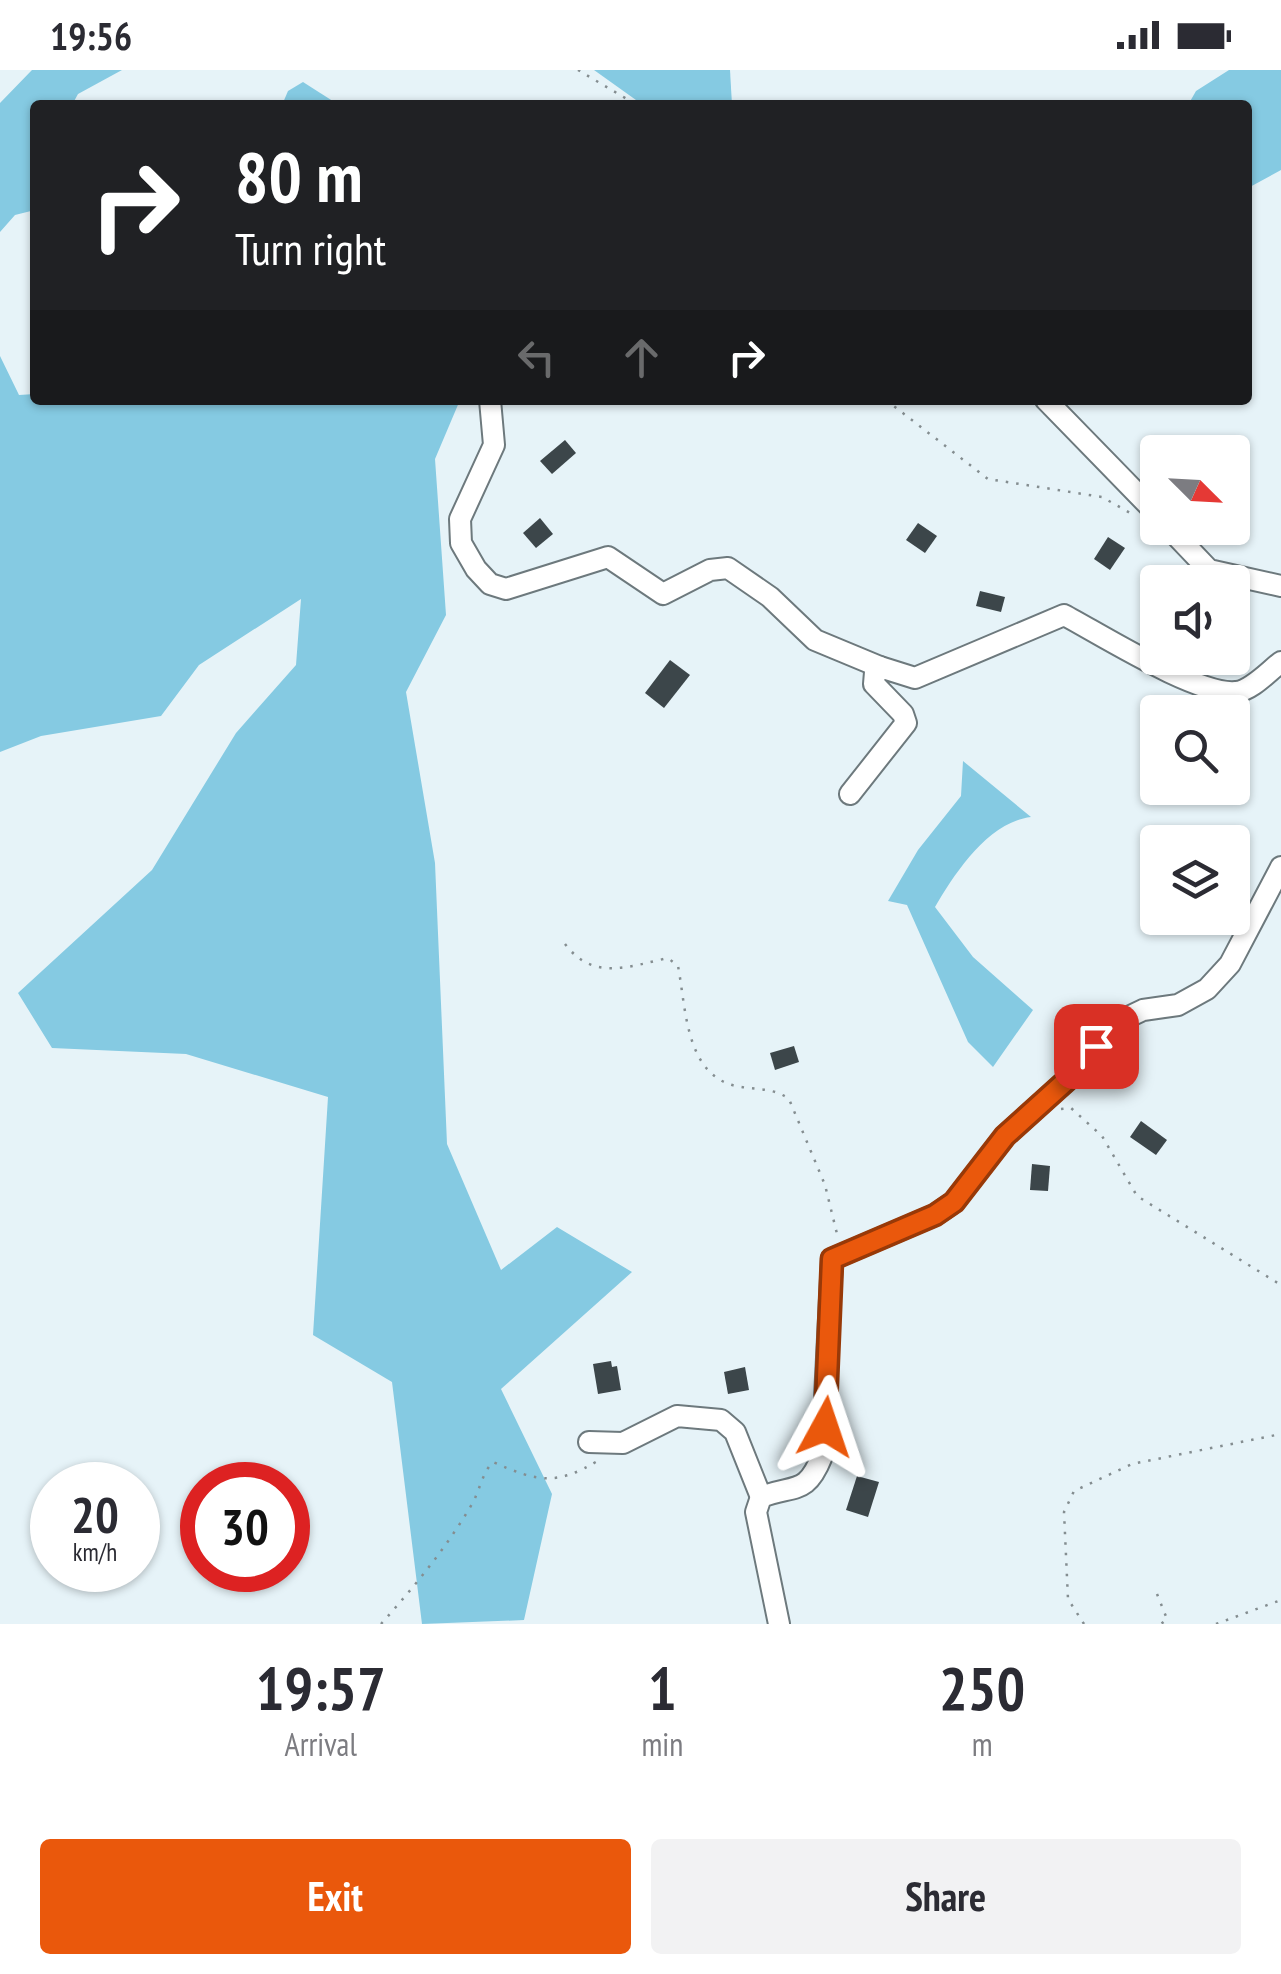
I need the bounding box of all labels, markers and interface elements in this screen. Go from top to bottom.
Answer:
text: 19:56 [50,11,132,60]
text: 80 m [235,131,363,221]
icon: right [70,140,200,270]
text: Turn right [235,219,386,277]
icon: left [509,330,564,385]
icon: ahead [614,330,669,385]
icon: right [719,330,774,385]
north arrow [1140,435,1250,545]
map controls [1140,435,1250,935]
button: sound [1140,565,1250,675]
button: search [1140,695,1250,805]
button: layers [1140,825,1250,935]
pin [1054,1004,1139,1089]
icon: arrive [1069,1019,1124,1074]
position arrow [773,1375,877,1479]
speed limit sign: 30 [180,1462,310,1592]
text: 20 [71,1482,119,1547]
text: km/h [73,1536,117,1568]
text: 19:57 [256,1649,386,1727]
text: 1 [648,1649,677,1727]
text: 250 [939,1649,1025,1727]
text: Arrival [285,1723,357,1765]
text: min [641,1723,683,1765]
text: m [972,1723,993,1765]
button: Exit [40,1839,631,1954]
button: Share [651,1839,1241,1954]

